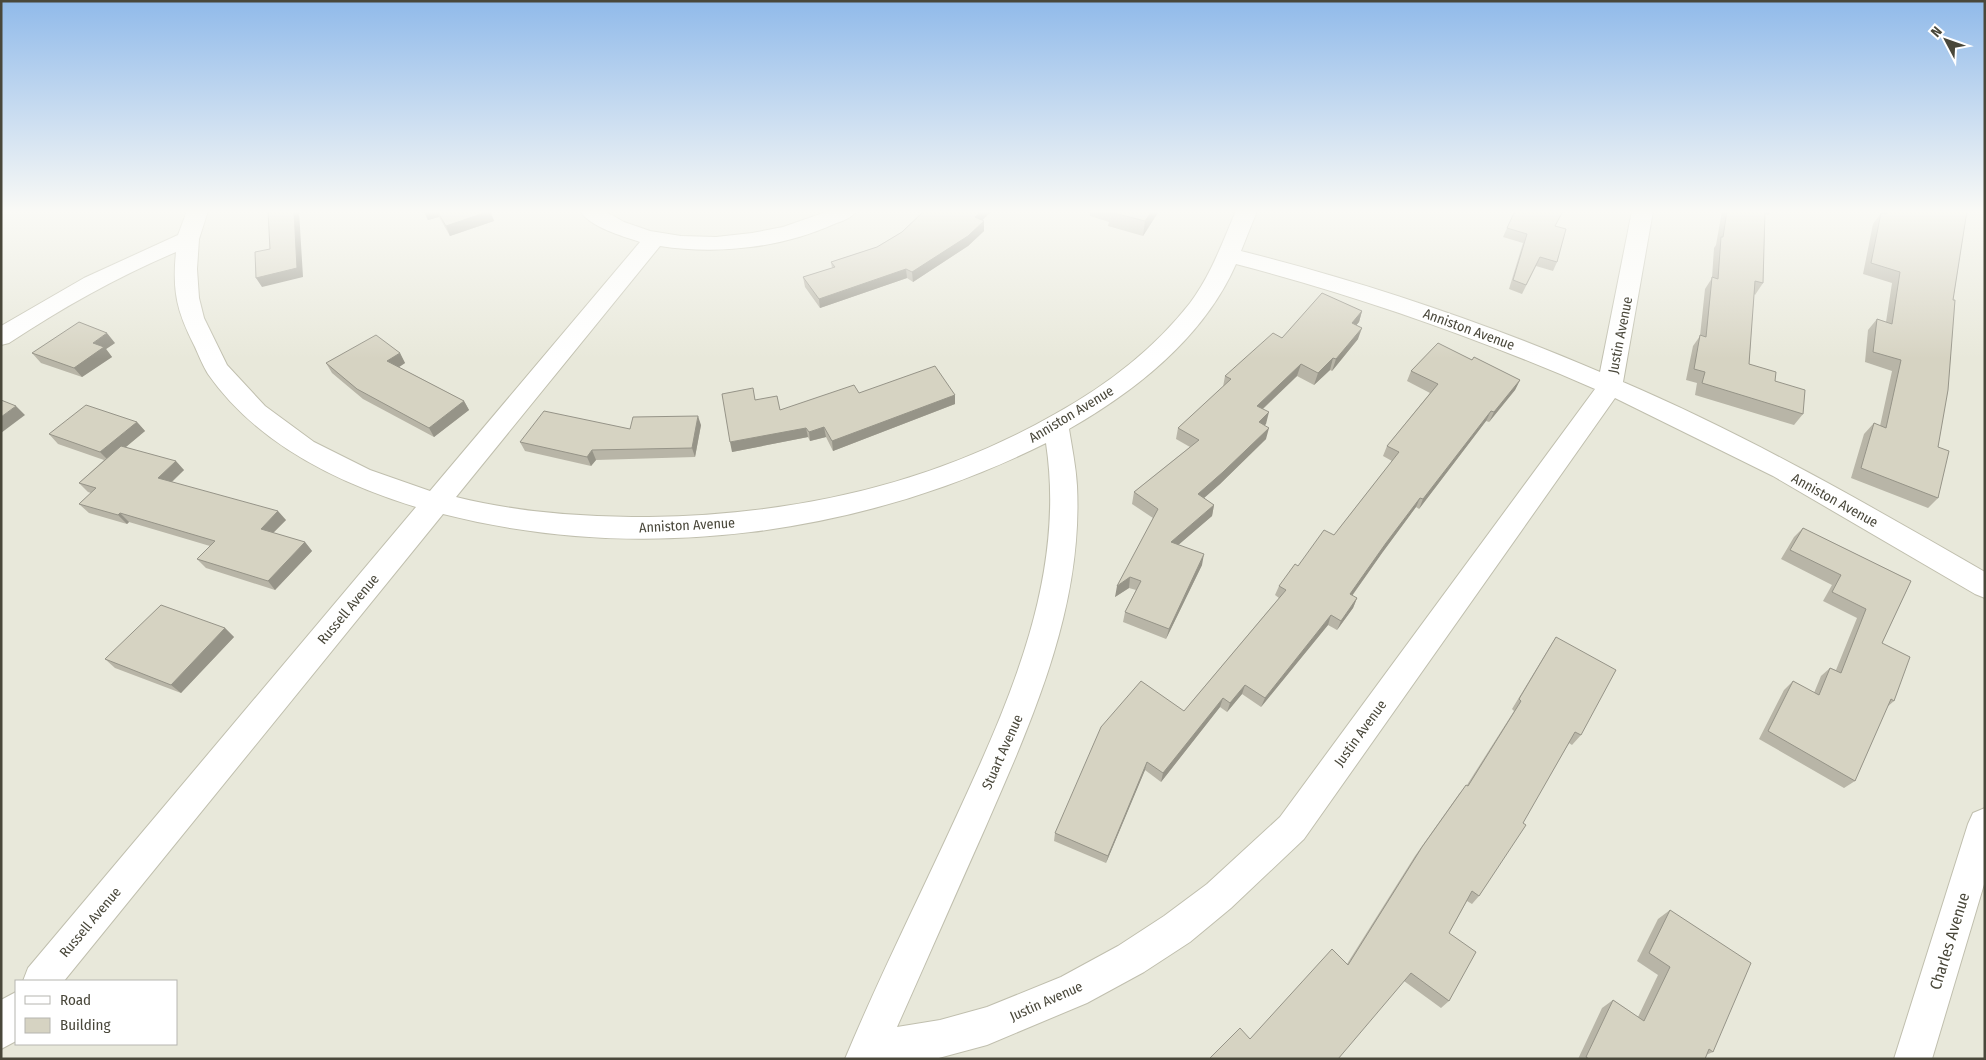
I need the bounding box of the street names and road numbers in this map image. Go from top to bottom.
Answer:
street label: Justin Avenue [1605,295,1636,375]
street label: Anniston Avenue [1421,305,1517,354]
street label: Anniston Avenue [1026,382,1117,446]
street label: Anniston Avenue [1789,470,1881,531]
street label: Anniston Avenue [639,514,736,537]
street label: Russell Avenue [314,571,383,648]
street label: Justin Avenue [1331,697,1390,770]
street label: Stuart Avenue [978,712,1027,792]
street label: Russell Avenue [56,884,125,961]
street label: Charles Avenue [1926,890,1973,992]
street label: Justin Avenue [1007,978,1085,1025]

